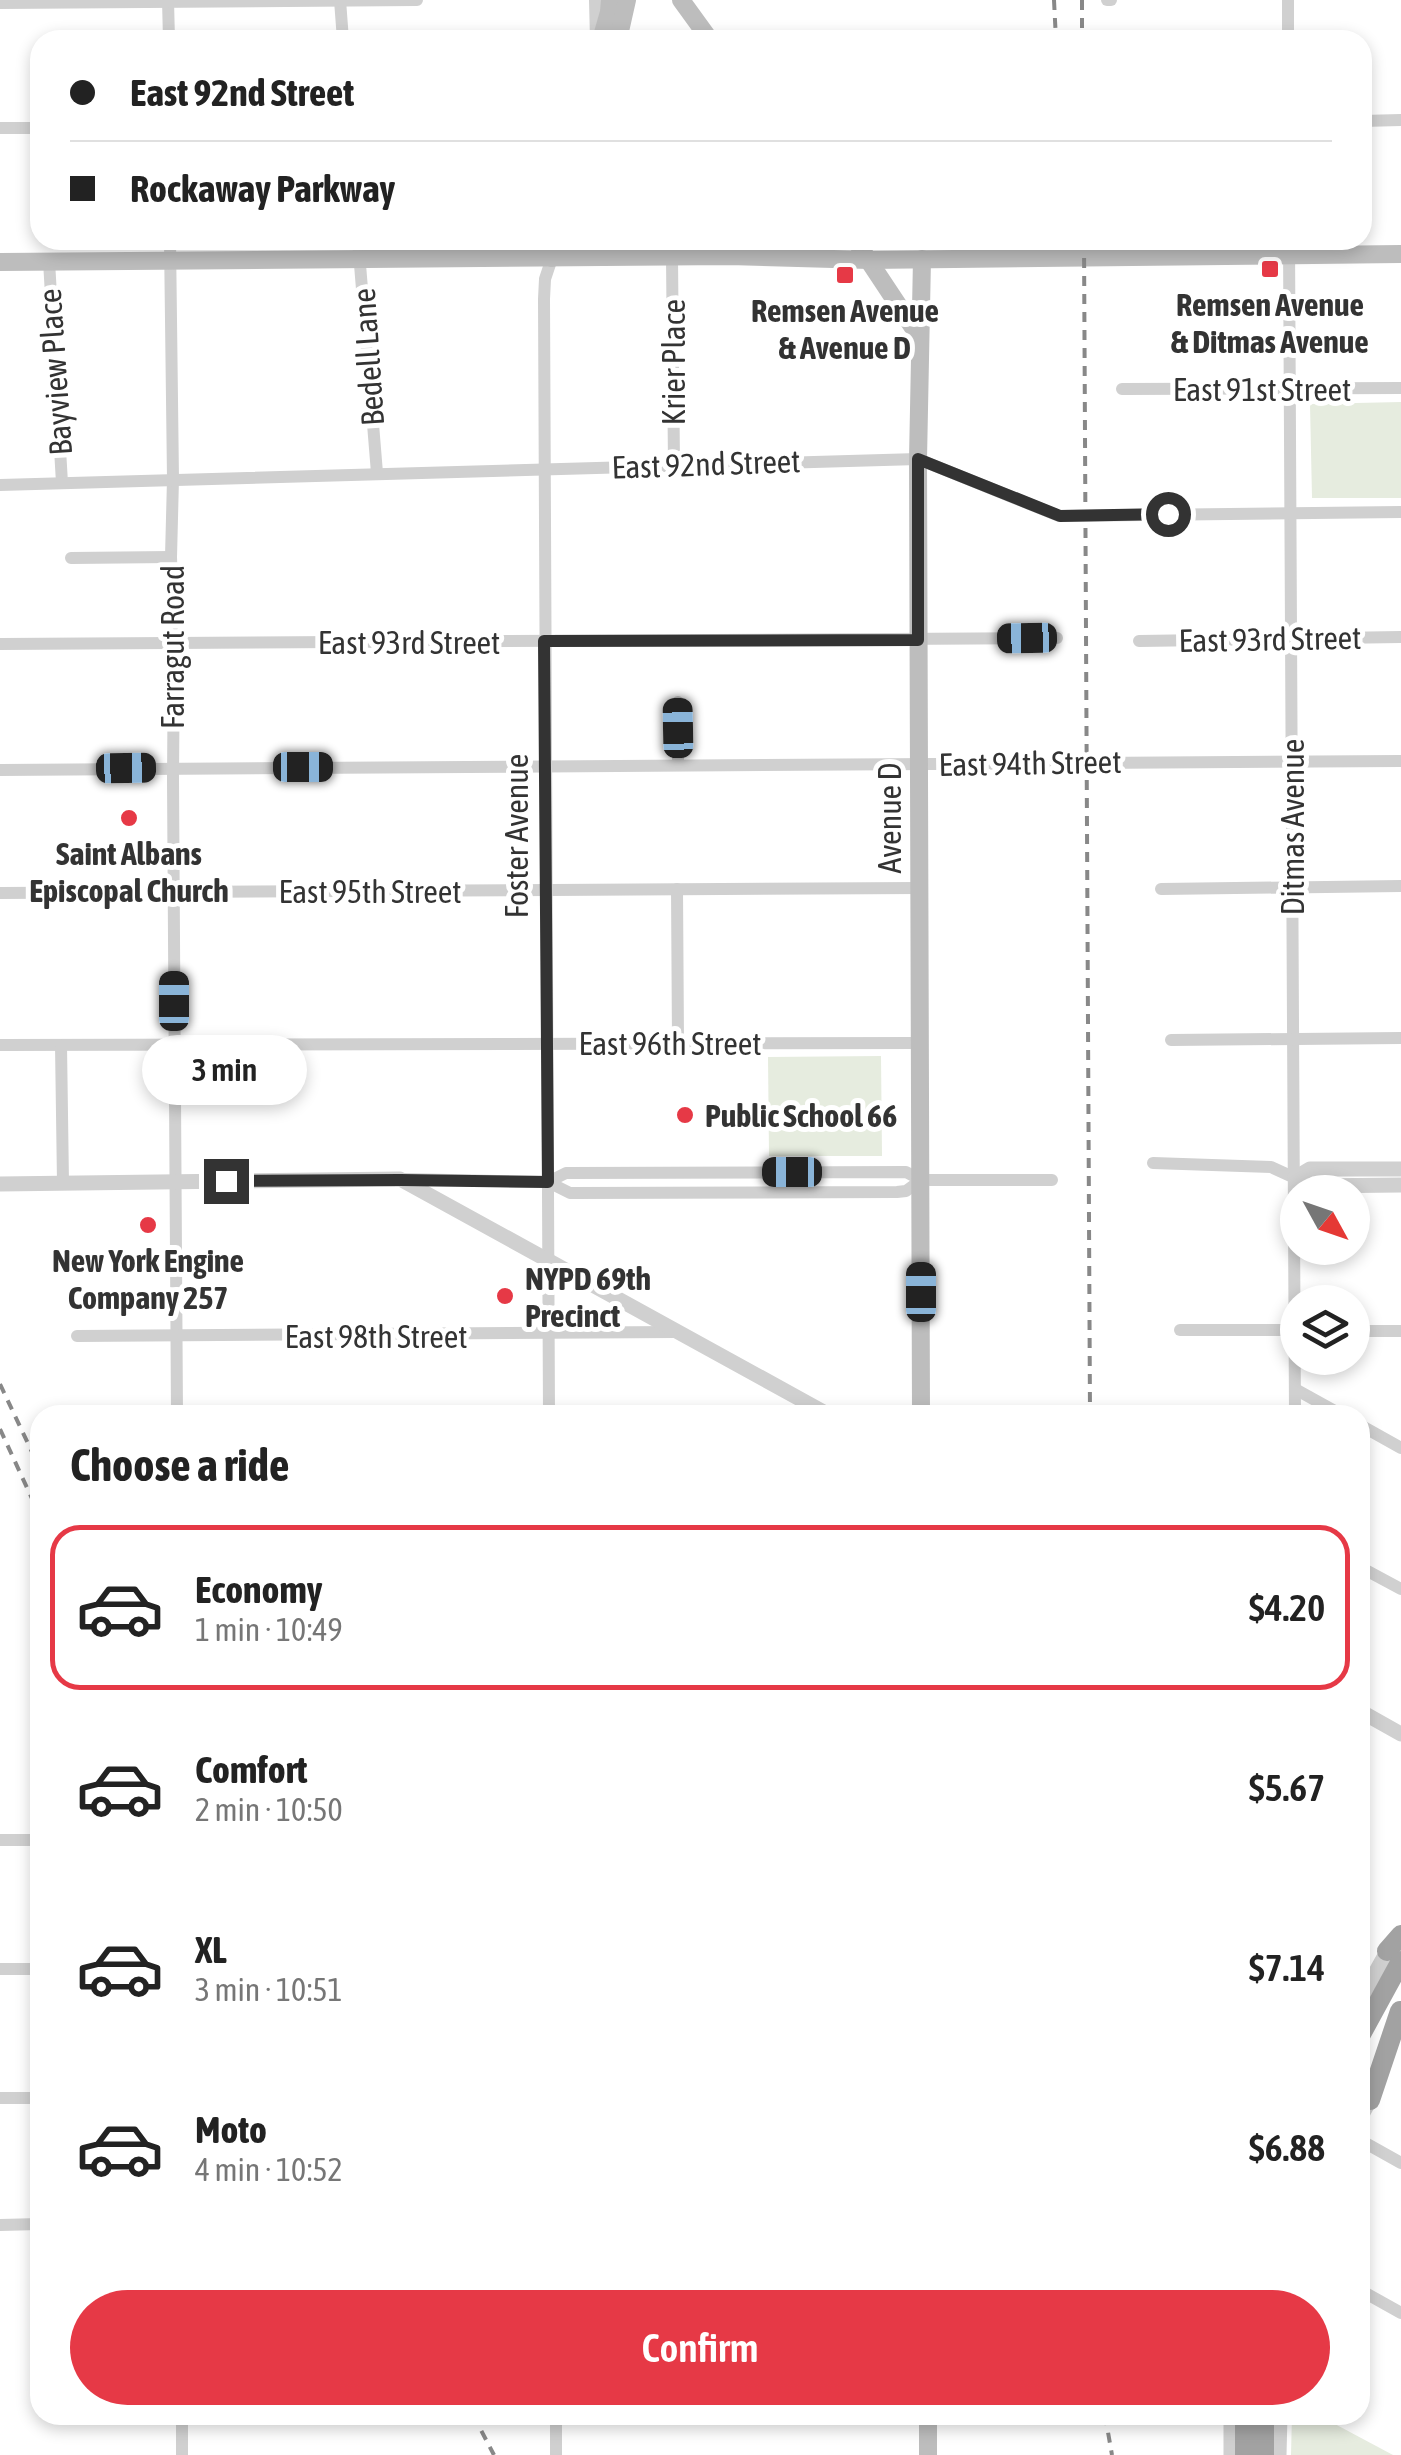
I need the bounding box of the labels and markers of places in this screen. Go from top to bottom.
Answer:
marker: Remsen Avenue & Ditmas Avenue [1259,258,1281,280]
marker: Remsen Avenue & Avenue D [834,264,856,286]
place label: Remsen Avenue & Ditmas Avenue [1171,286,1369,360]
place label: Remsen Avenue & Avenue D [751,292,939,366]
marker: Saint Albans Episcopal Church [118,807,140,829]
place label: Saint Albans Episcopal Church [29,835,229,909]
place label: Public School 66 [705,1097,897,1134]
marker: Public School 66 [674,1104,696,1126]
marker: New York Engine Company 257 [137,1214,159,1236]
place label: New York Engine Company 257 [52,1242,244,1316]
place label: NYPD 69th Precinct [525,1260,651,1334]
marker: NYPD 69th Precinct [494,1285,516,1307]

